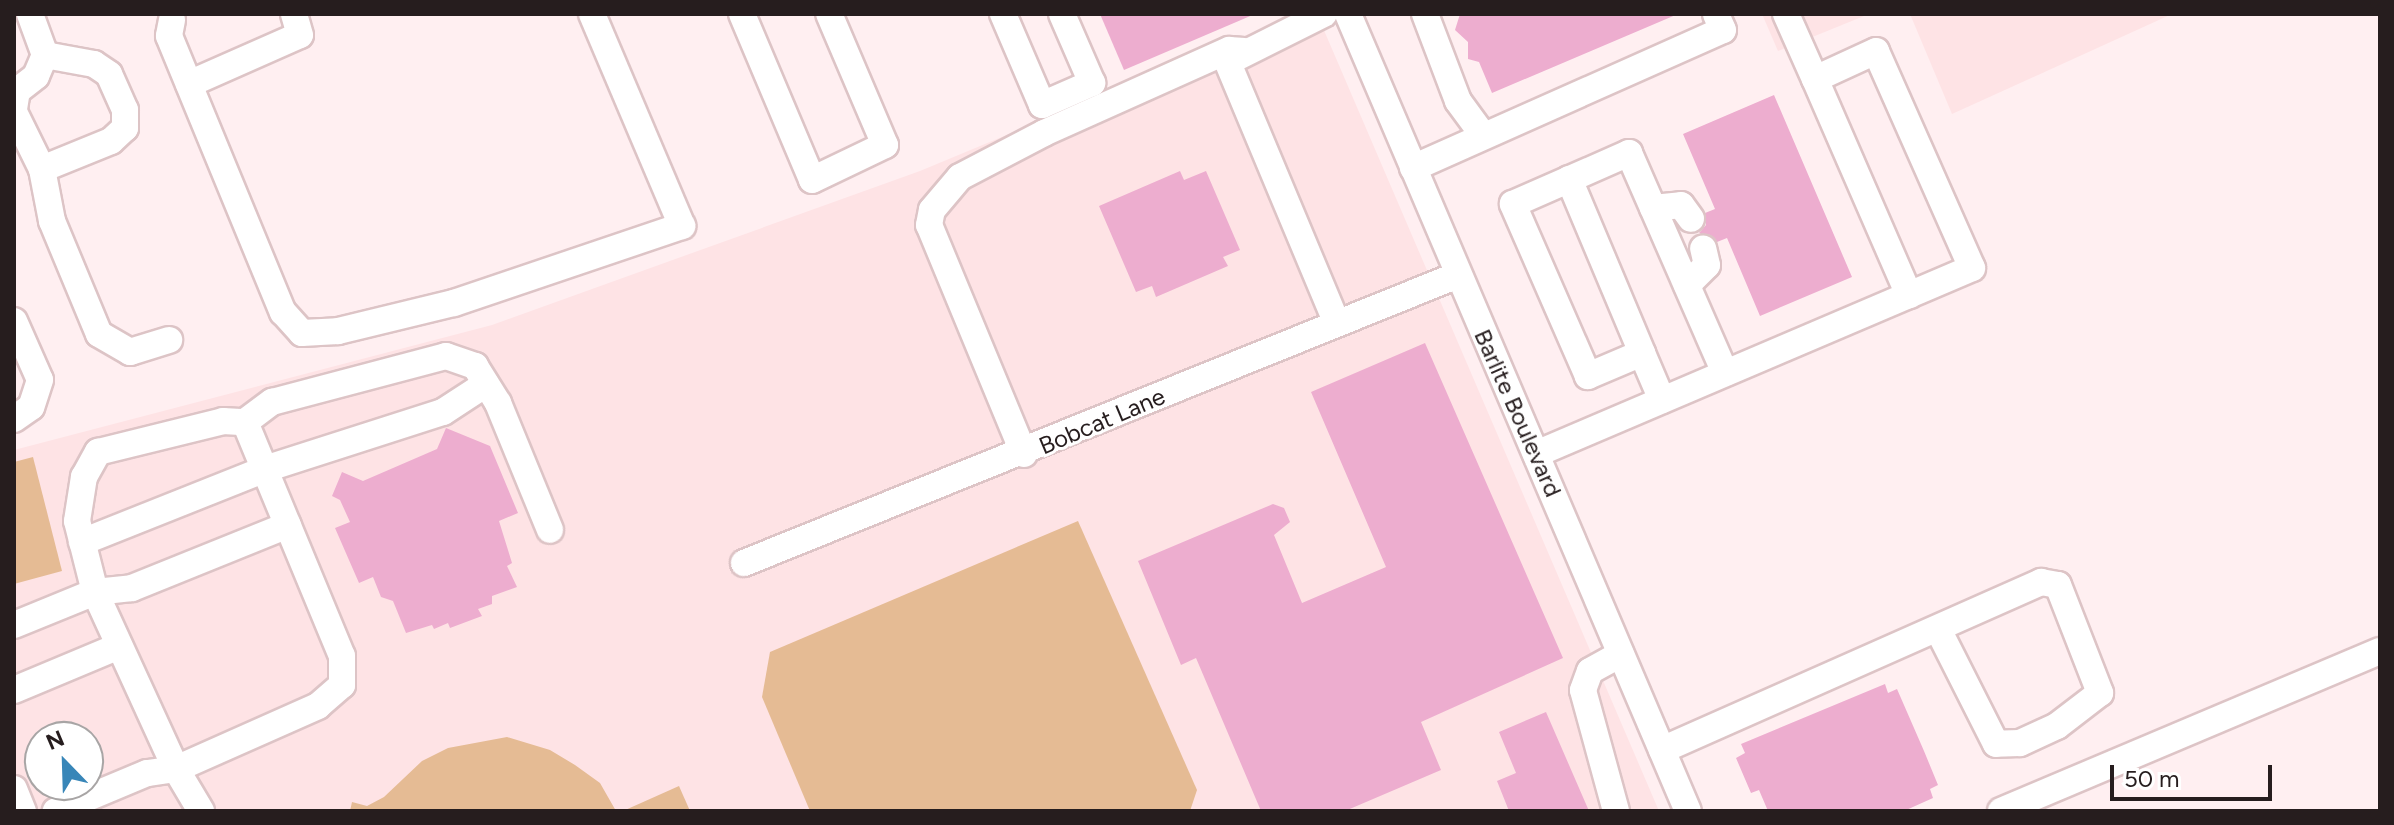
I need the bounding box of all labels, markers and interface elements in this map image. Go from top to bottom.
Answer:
street label: Barlite Boulevard [1468,325,1568,501]
street label: Bobcat Lane [1035,382,1169,460]
north arrow [24,721,104,801]
text: N [42,725,68,756]
scale bar [2114,749,2276,799]
text: 50 m [2124,764,2180,793]

